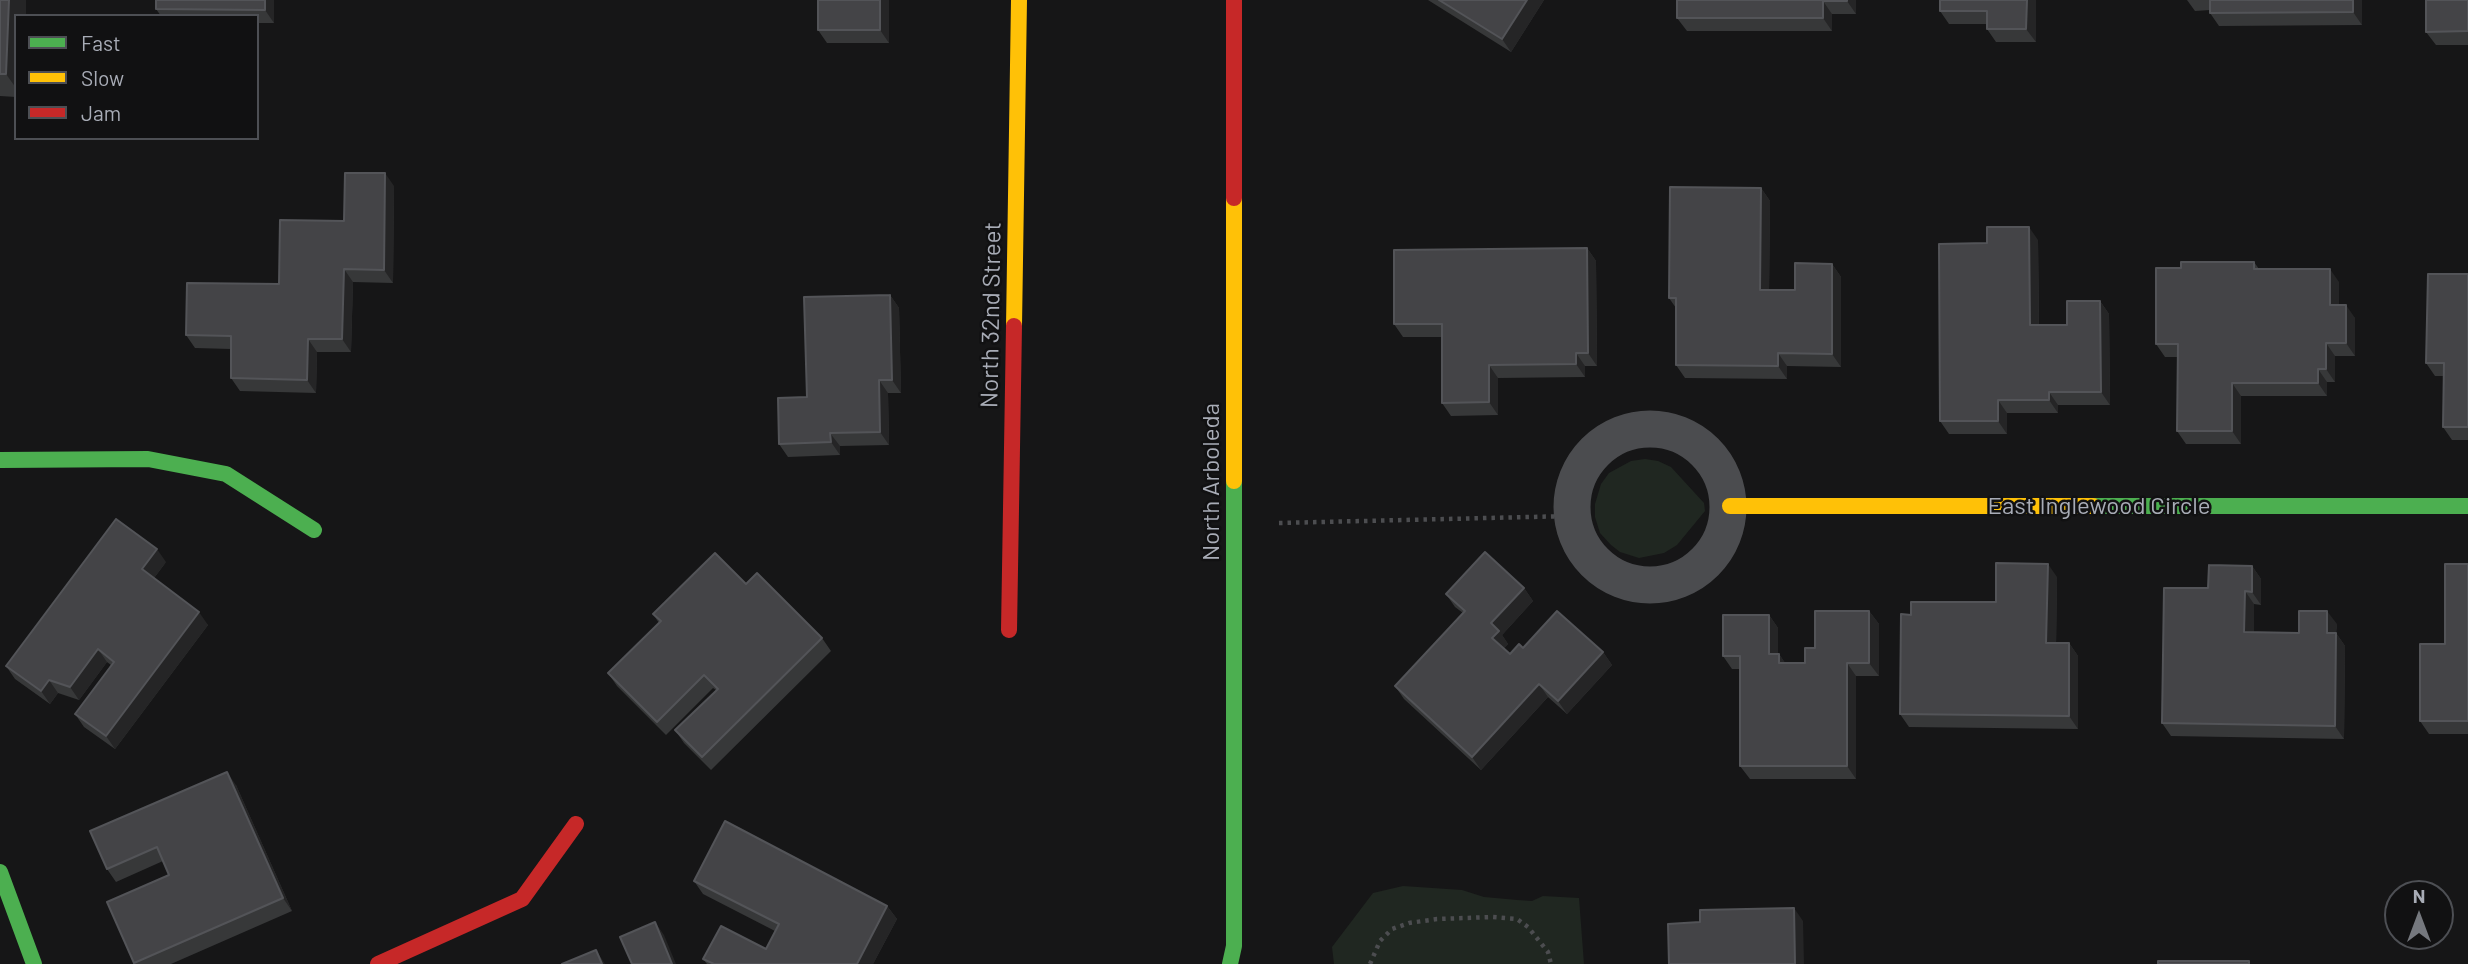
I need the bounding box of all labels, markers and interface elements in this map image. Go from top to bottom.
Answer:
legend [14,14,259,140]
text: Fast [81,30,121,55]
text: Slow [81,65,124,90]
text: Jam [81,100,121,125]
street label: North 32nd Street [975,222,1007,408]
street label: North Arboleda [1197,403,1225,561]
street label: East Inglewood Circle [1988,492,2210,520]
north arrow [2384,880,2454,950]
text: N [2413,884,2425,907]

